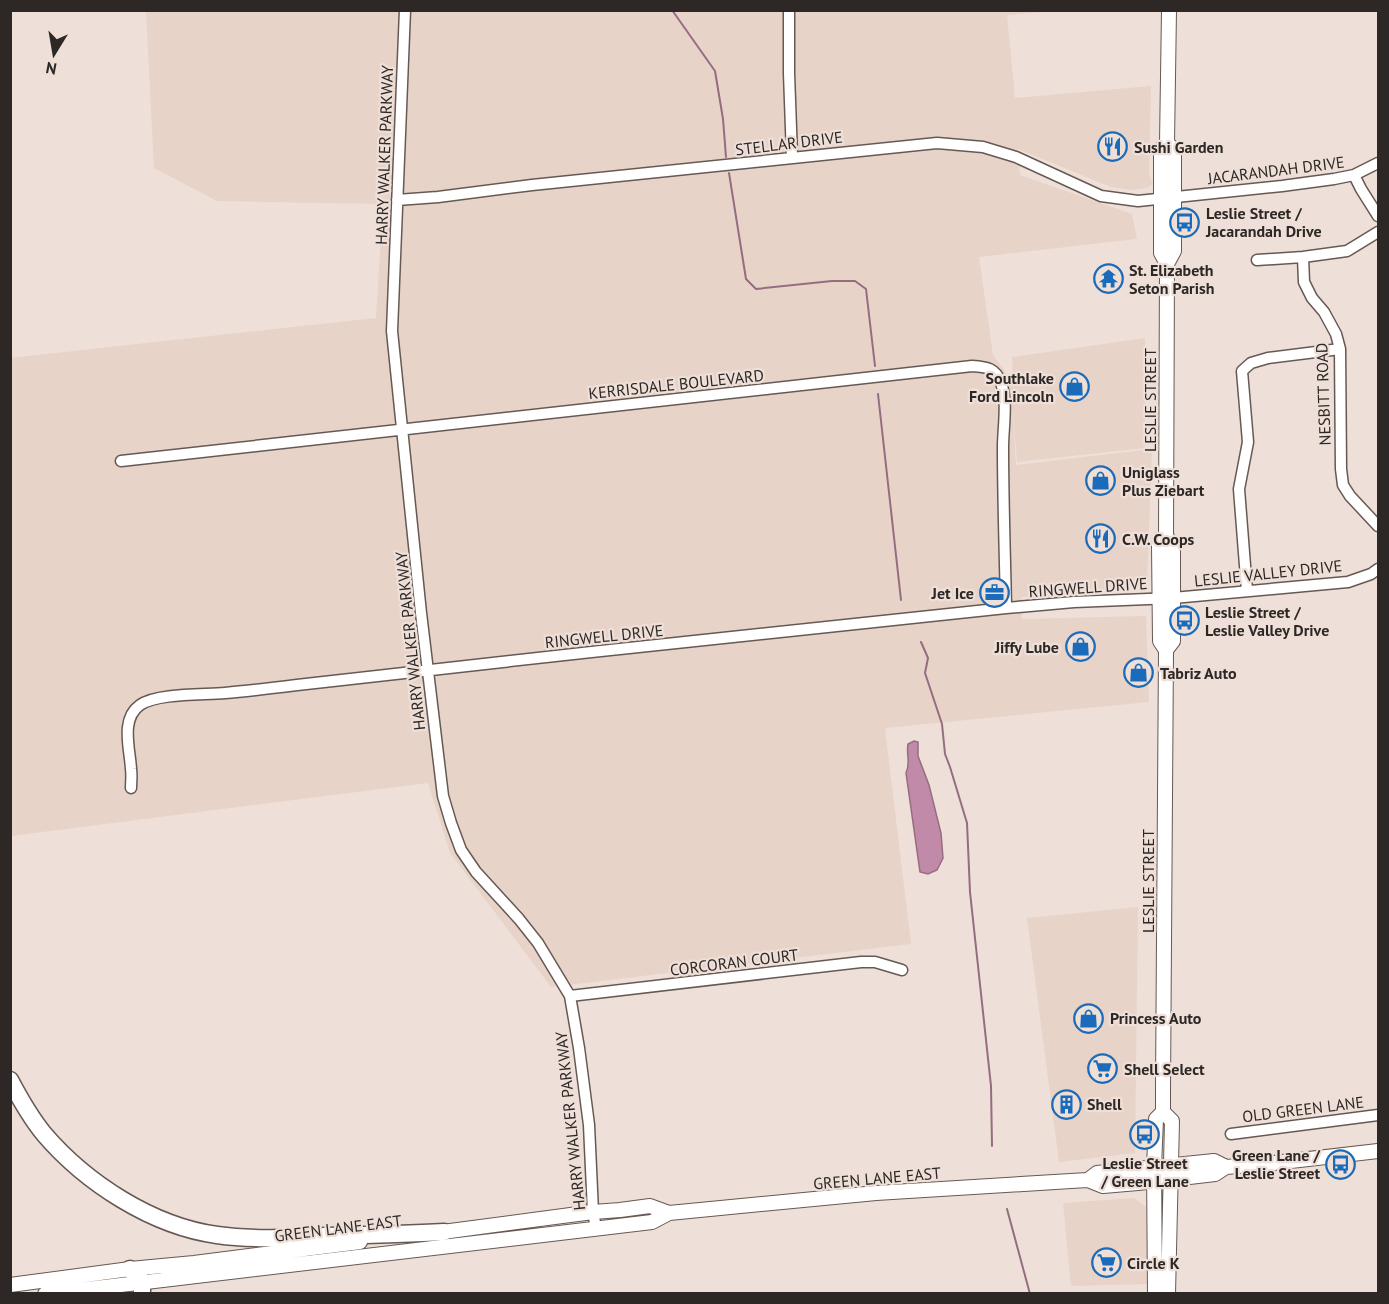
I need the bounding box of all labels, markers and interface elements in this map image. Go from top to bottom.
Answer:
north arrow [24,24,84,84]
text: N [44,58,58,80]
street label: HARRY WALKER PARKWAY [371,65,397,245]
street label: STELLAR DRIVE [734,126,844,160]
restaurant icon: Sushi Garden [1097,131,1129,163]
place label: Sushi Garden [1134,137,1223,157]
street label: JACARANDAH DRIVE [1205,152,1346,188]
place label: Leslie Street / Jacarandah Drive [1205,203,1322,241]
bus stop icon: Leslie Street / Jacarandah Drive [1169,206,1201,238]
place label: St. Elizabeth Seton Parish [1129,260,1215,298]
temple icon: St. Elizabeth Seton Parish [1092,263,1124,295]
street label: NESBITT ROAD [1311,342,1335,446]
street label: LESLIE STREET [1140,348,1160,452]
street label: KERRISDALE BOULEVARD [587,365,765,403]
place label: Southlake Ford Lincoln [969,368,1054,406]
shop icon: Southlake Ford Lincoln [1059,371,1091,403]
place label: Uniglass Plus Ziebart [1122,462,1205,500]
shop icon: Uniglass Plus Ziebart [1085,465,1117,497]
restaurant icon: C.W. Coops [1085,523,1117,555]
place label: C.W. Coops [1122,529,1195,549]
street label: HARRY WALKER PARKWAY [391,550,429,731]
street label: LESLIE VALLEY DRIVE [1193,555,1343,591]
street label: RINGWELL DRIVE [1028,573,1148,601]
office icon: Jet Ice [979,577,1011,609]
place label: Jet Ice [931,583,974,603]
place label: Leslie Street / Leslie Valley Drive [1205,602,1329,640]
bus stop icon: Leslie Street / Leslie Valley Drive [1168,605,1200,637]
street label: RINGWELL DRIVE [544,620,664,652]
shop icon: Jiffy Lube [1064,631,1096,663]
place label: Jiffy Lube [994,637,1059,657]
shop icon: Tabriz Auto [1123,657,1155,689]
place label: Tabriz Auto [1160,663,1237,683]
street label: LESLIE STREET [1138,829,1158,933]
street label: CORCORAN COURT [669,944,799,980]
shop icon: Princess Auto [1073,1002,1105,1034]
place label: Princess Auto [1110,1008,1202,1028]
street label: HARRY WALKER PARKWAY [551,1030,589,1211]
supermarket icon: Shell Select [1087,1053,1119,1085]
place label: Shell Select [1124,1059,1205,1079]
building icon: Shell [1050,1088,1082,1120]
street label: OLD GREEN LANE [1241,1092,1365,1126]
place label: Shell [1087,1094,1122,1114]
bus stop icon: Leslie Street / Green Lane [1129,1119,1161,1151]
place label: Green Lane / Leslie Street [1232,1145,1320,1183]
bus stop icon: Green Lane / Leslie Street [1325,1148,1357,1180]
place label: Leslie Street / Green Lane [1100,1153,1189,1191]
street label: GREEN LANE EAST [812,1162,942,1194]
street label: GREEN LANE EAST [273,1210,403,1246]
supermarket icon: Circle K [1090,1247,1122,1279]
place label: Circle K [1127,1253,1180,1273]

